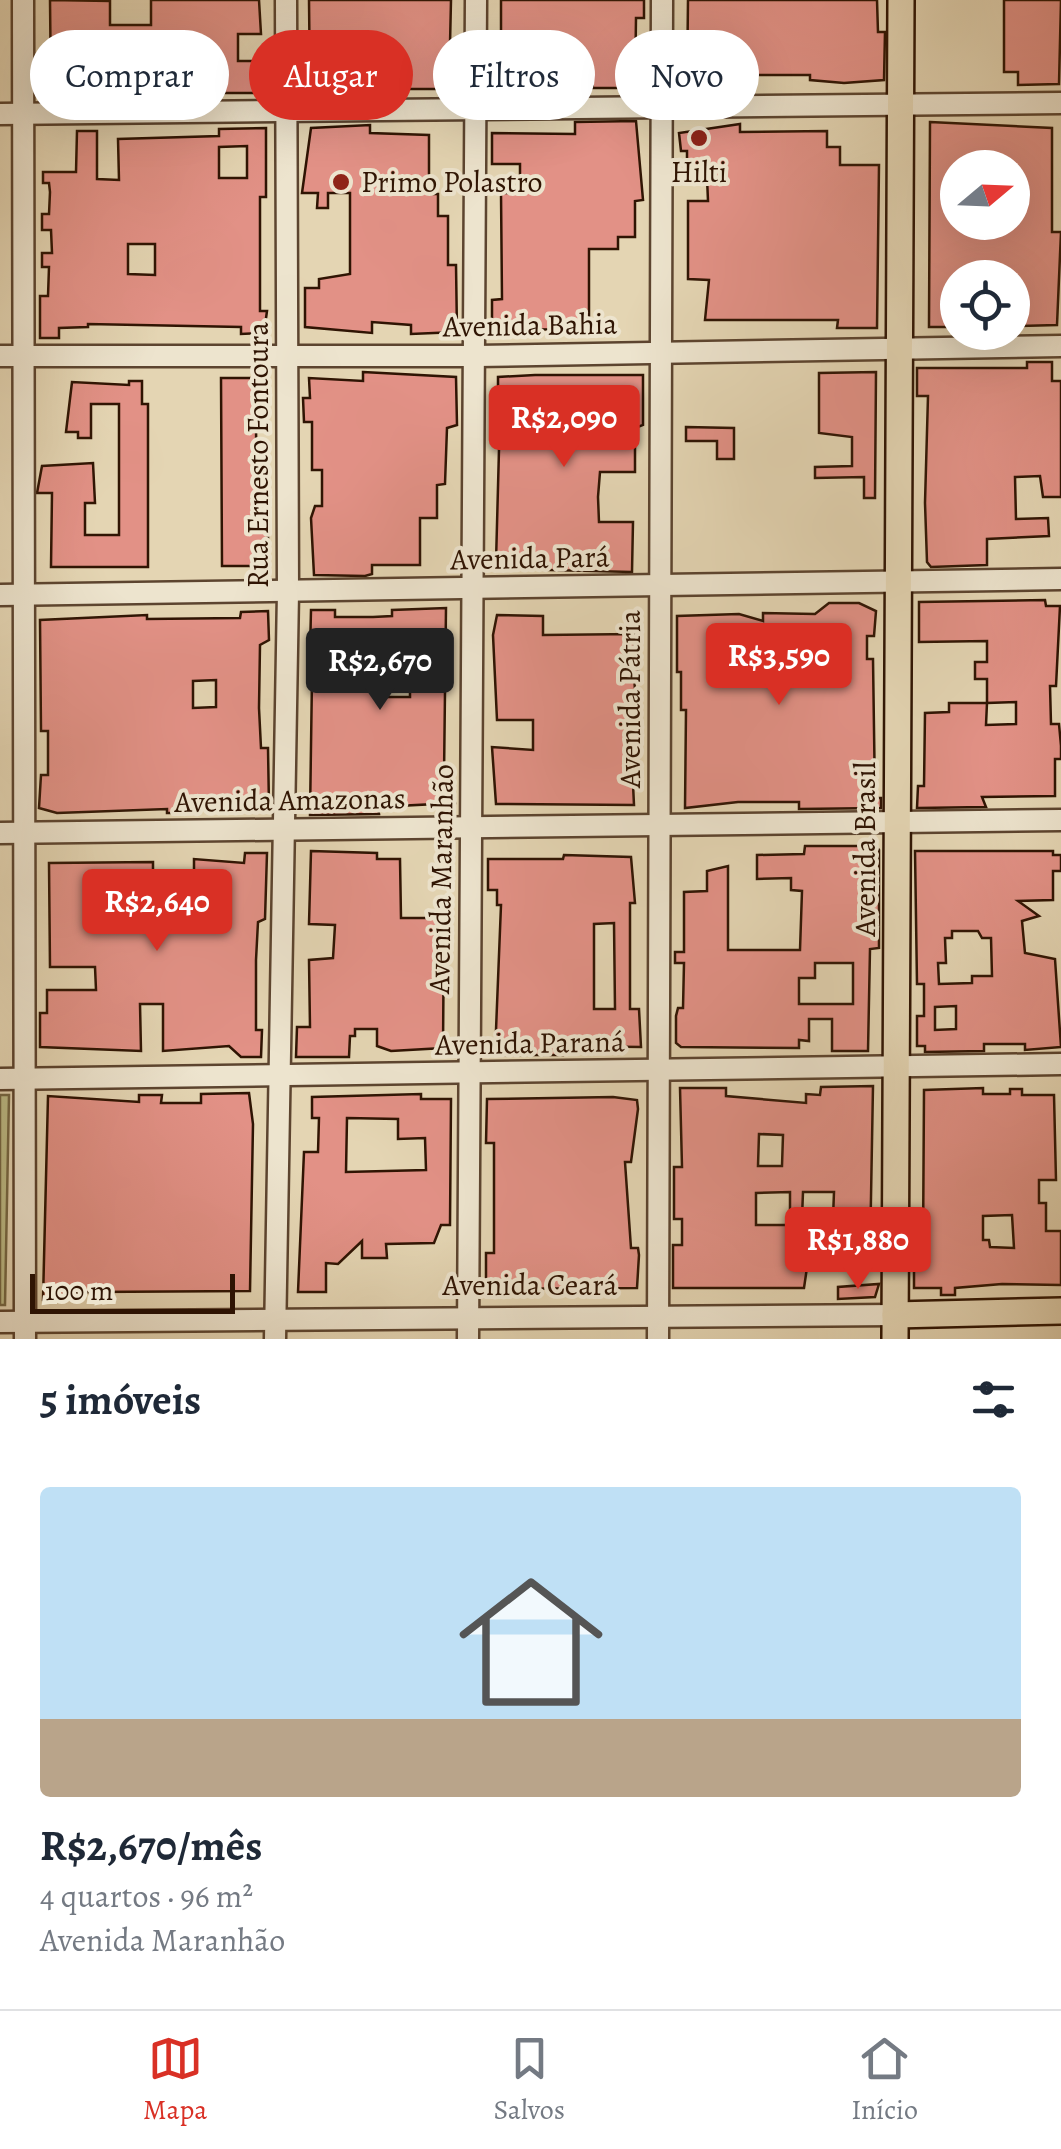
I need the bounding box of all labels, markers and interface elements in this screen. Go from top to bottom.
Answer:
chip: Comprar [30,30,229,120]
chip: Alugar [249,30,413,120]
chip: Filtros [433,30,595,120]
chip: Novo [615,30,759,120]
marker: Hilti [688,127,710,149]
north arrow [940,150,1030,240]
map controls [940,150,1030,350]
place label: Hilti [671,152,727,192]
place label: Primo Polastro [361,162,543,202]
marker: Primo Polastro [330,171,352,193]
button: locate [940,260,1030,350]
street label: Avenida Bahia [441,303,618,347]
street label: Rua Ernesto Fontoura [238,322,278,588]
pin: R$2,090 [472,385,656,470]
text: R$2,090 [511,395,617,439]
street label: Avenida Pará [449,537,610,579]
street label: Avenida Pátria [610,610,650,789]
pin: R$3,590 [687,623,871,708]
pin: R$2,670 [288,628,472,713]
text: R$3,590 [728,633,830,677]
text: R$2,670 [328,638,432,682]
street label: Avenida Brasil [845,762,885,937]
street label: Avenida Maranhão [419,764,463,995]
street label: Avenida Amazonas [173,778,406,822]
pin: R$2,640 [65,869,249,954]
text: R$2,640 [104,879,210,923]
street label: Avenida Paraná [434,1021,625,1065]
pin: R$1,880 [766,1207,950,1292]
text: R$1,880 [807,1217,909,1261]
street label: Avenida Ceará [442,1265,617,1305]
scale bar [30,1269,235,1314]
text: 100 m [45,1272,113,1310]
text: 5 imóveis [40,1371,201,1428]
icon: filters [966,1372,1021,1427]
icon: home [441,1552,621,1732]
text: R$2,670/mês [40,1817,262,1874]
text: 4 quartos · 96 m² [40,1874,253,1918]
text: Avenida Maranhão [40,1918,285,1962]
tab: Mapa [143,2031,207,2129]
tab: Salvos [494,2031,565,2129]
tab: Início [851,2031,918,2129]

